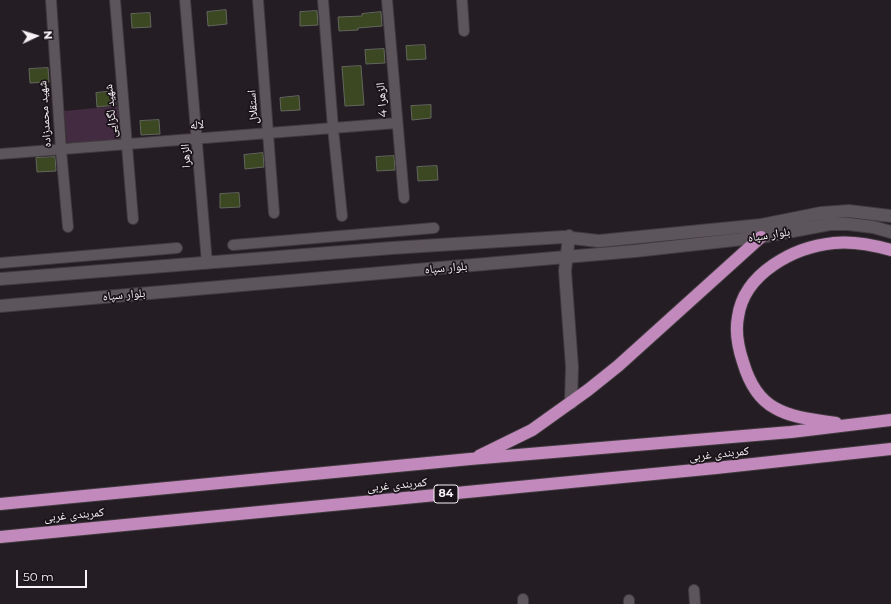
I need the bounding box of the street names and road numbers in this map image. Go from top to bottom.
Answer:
street label: شهید محمدزاده [35,80,55,148]
street label: الزهرا 4 [373,82,391,118]
street label: شهید لگزایی [101,84,121,138]
street label: استقلال [245,89,261,125]
street label: لاله [189,117,205,133]
street label: الزهرا [178,144,194,168]
street label: بلوار سپاه [747,225,791,245]
street label: بلوار سپاه [424,259,468,277]
street label: بلوار سپاه [102,286,146,304]
street label: کمربندی غربی [688,444,750,464]
street label: کمربندی غربی [366,475,428,495]
road number: 84 [434,485,458,503]
street label: کمربندی غربی [43,505,105,525]

